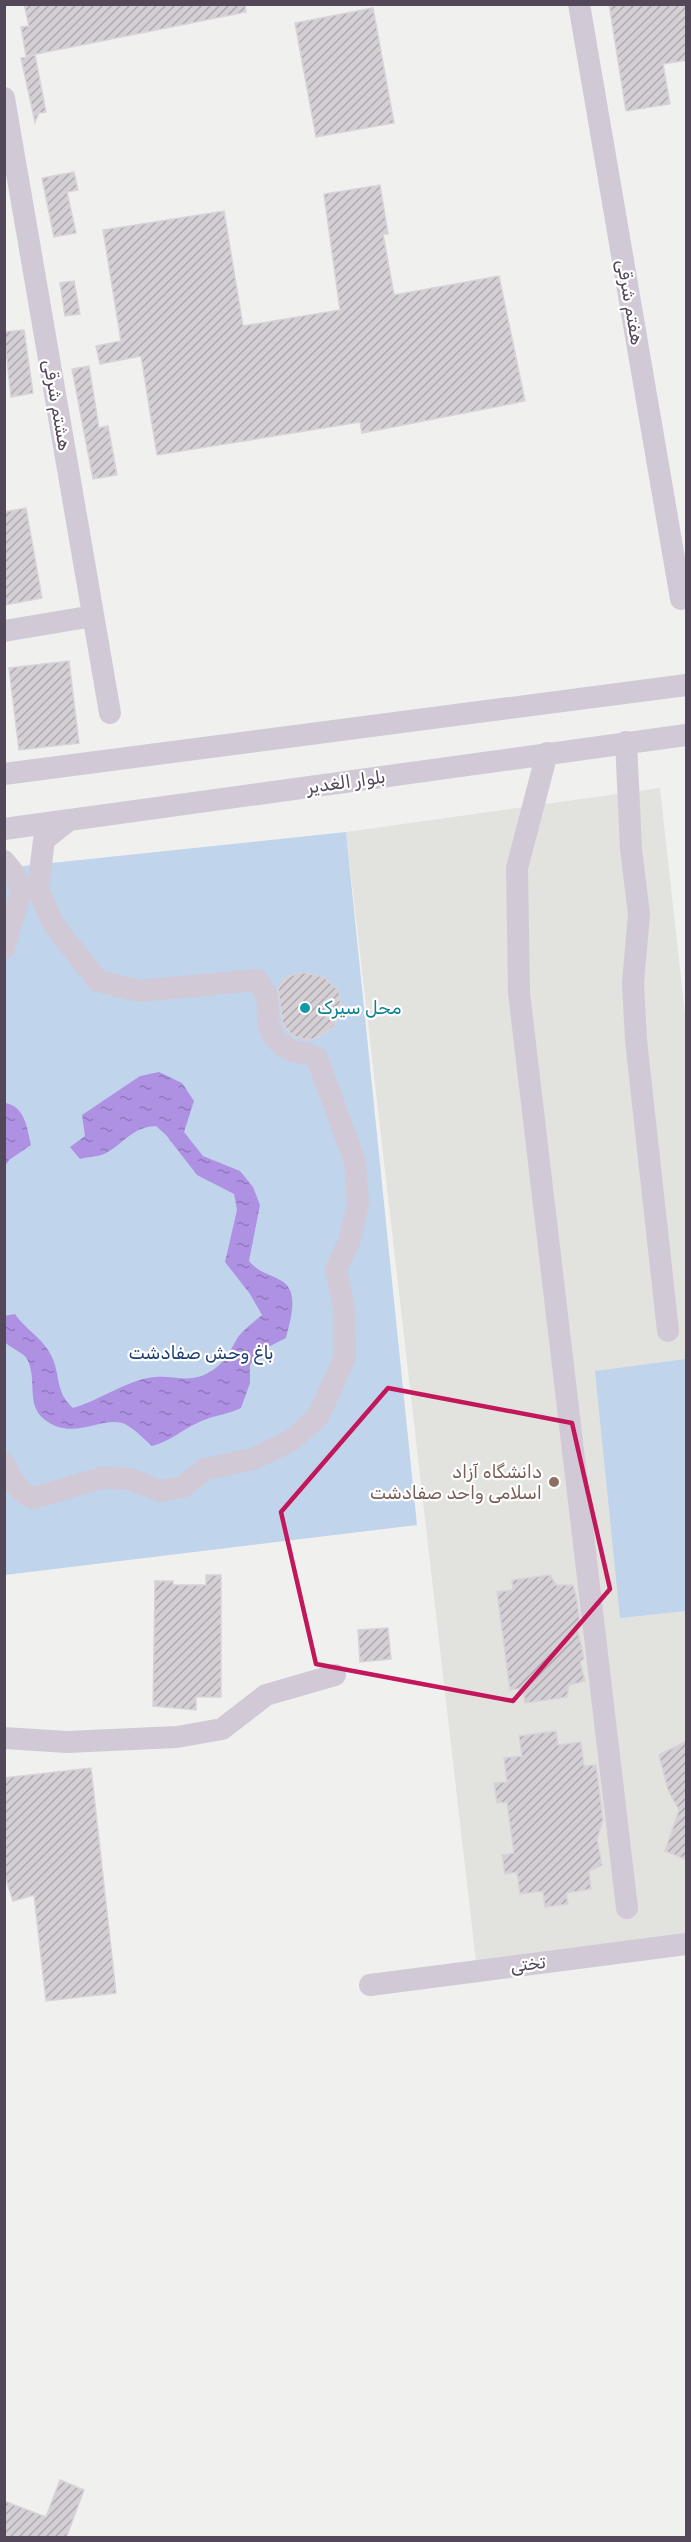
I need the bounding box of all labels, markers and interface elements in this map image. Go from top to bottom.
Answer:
street label: هفتم شرقی [611,257,648,347]
street label: هشتم شرقی [37,358,76,453]
street label: بلوار الغدیر [304,766,387,799]
place label: محل سیرک [317,997,402,1019]
marker: محل سیرک [298,1001,312,1015]
park label: باغ وحش صفادشت [128,1342,274,1365]
place label: دانشگاه آزاد اسلامی واحد صفادشت [370,1461,542,1504]
marker: دانشگاه آزاد اسلامی واحد صفادشت [547,1475,561,1489]
street label: تختی [509,1951,547,1977]

